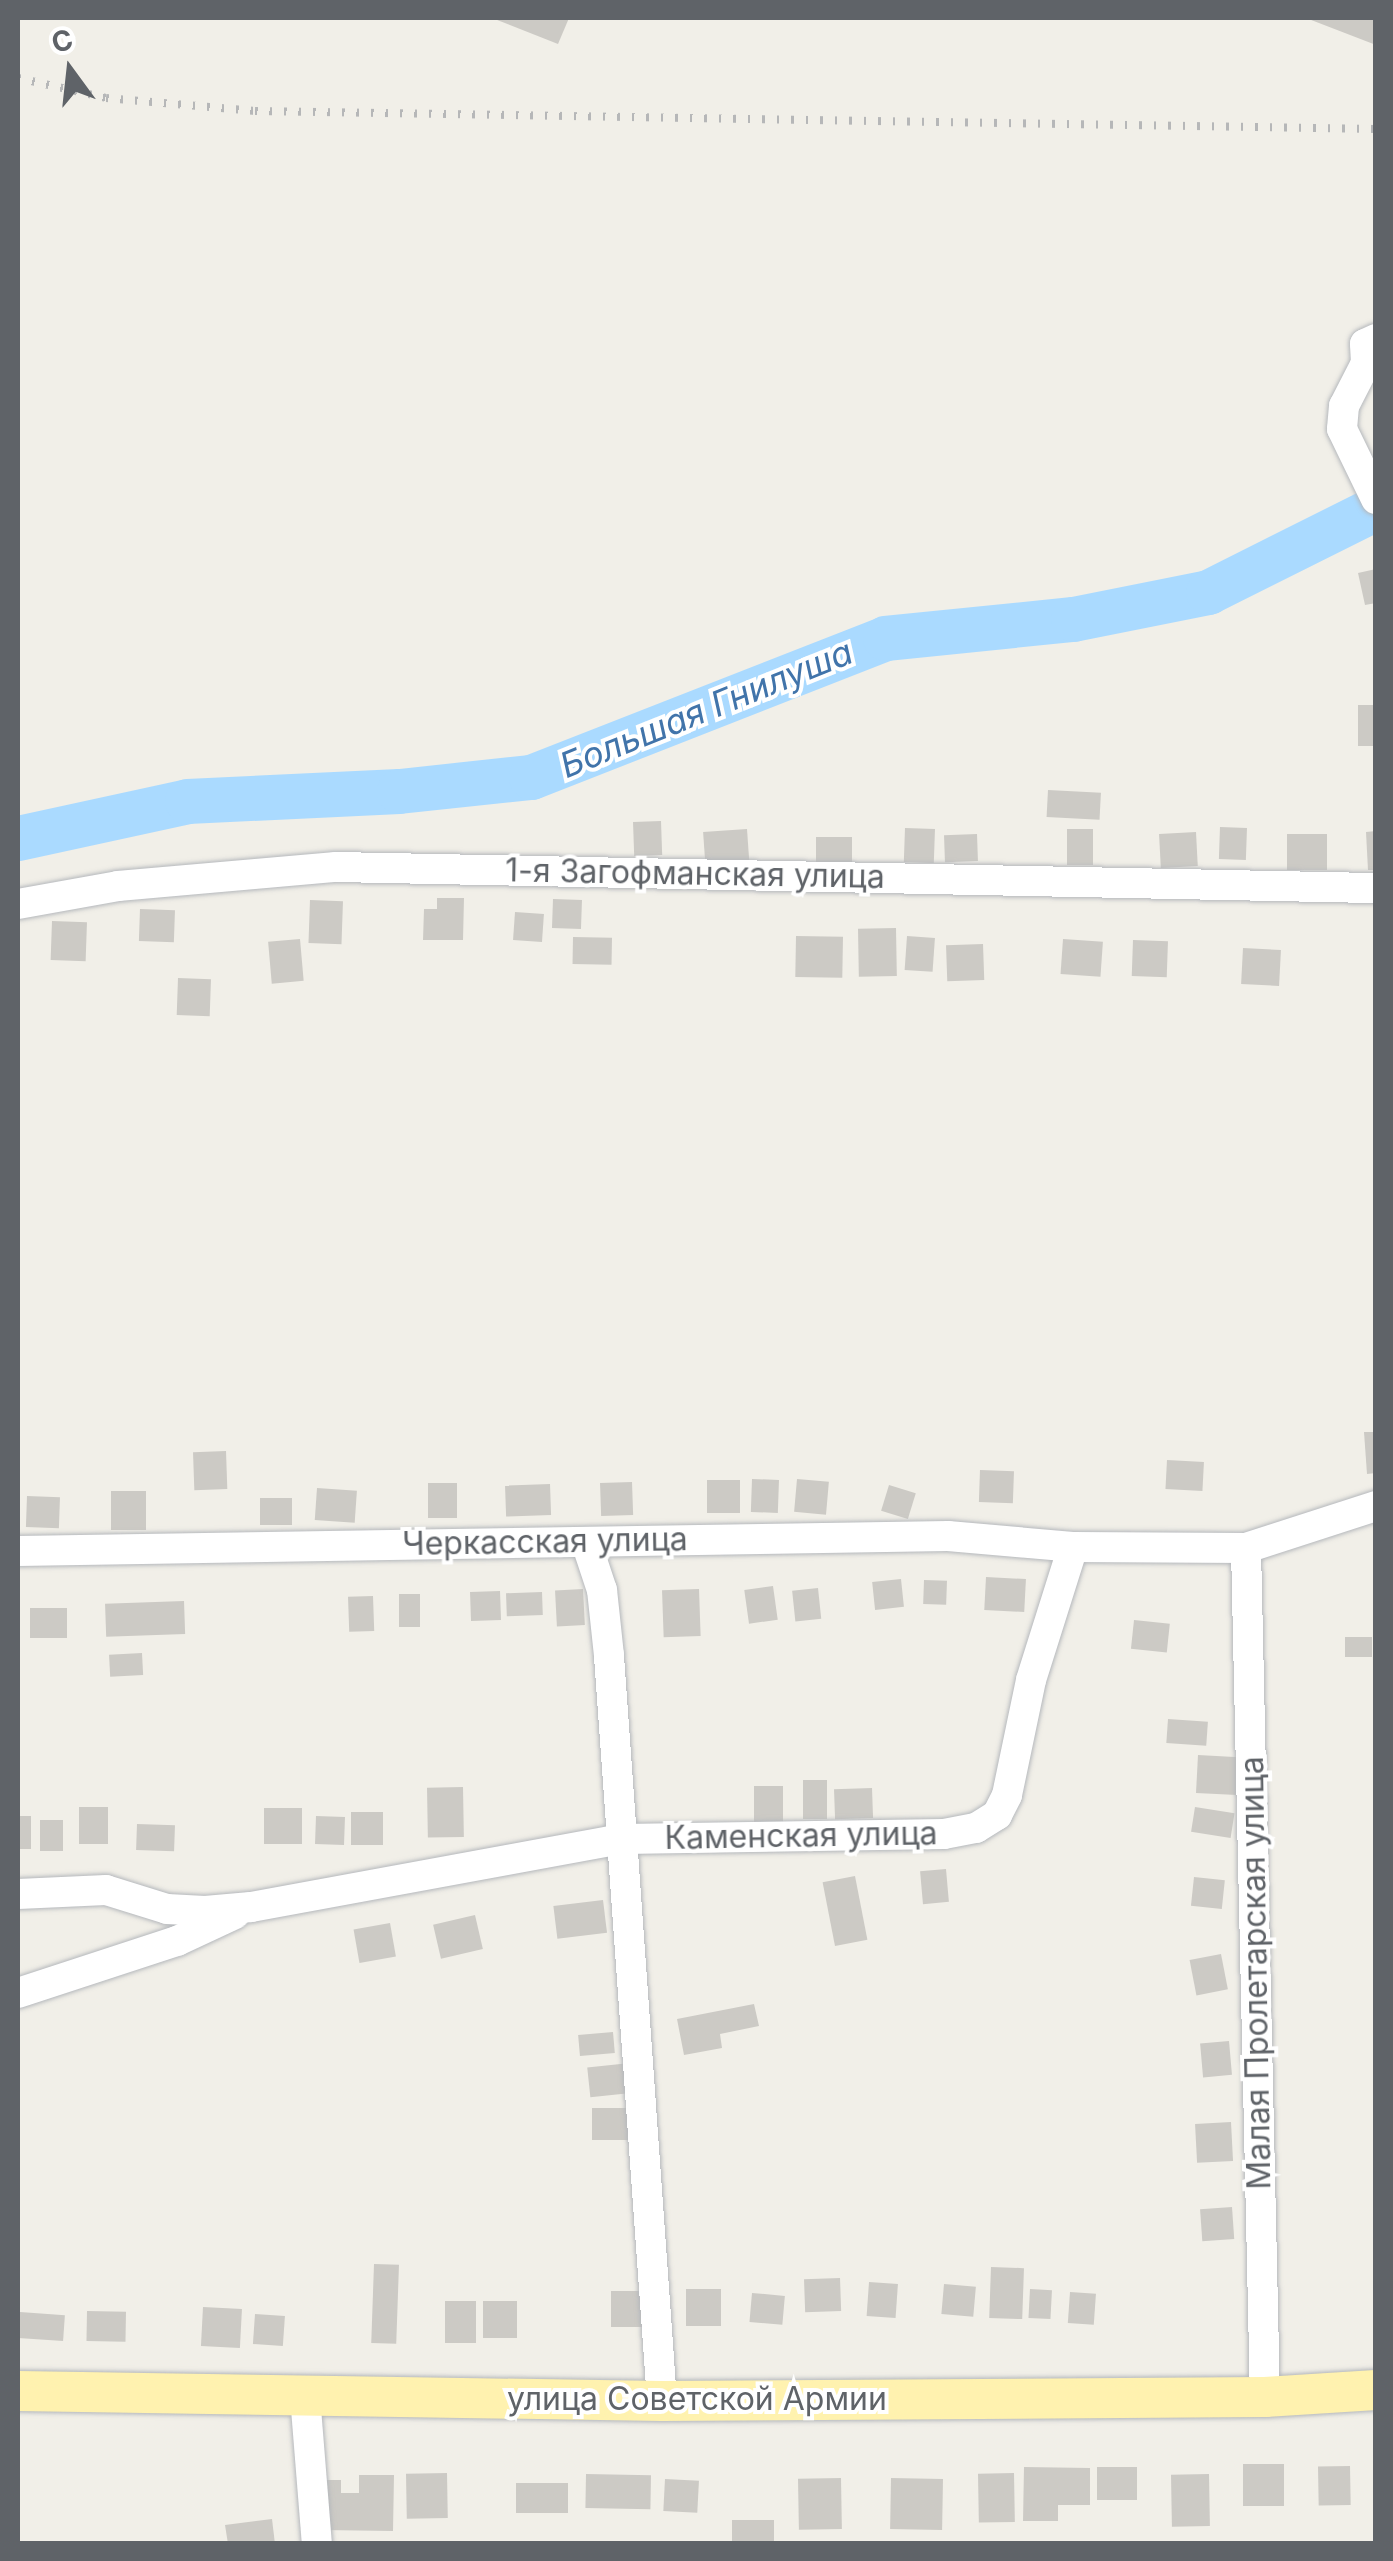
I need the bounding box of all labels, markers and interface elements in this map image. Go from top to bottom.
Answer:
north arrow [20,20,120,120]
text: С [48,22,77,60]
water label: Большая Гнилуша [553,630,859,786]
street label: 1-я Загофманская улица [505,851,885,897]
street label: Черкасская улица [402,1520,688,1564]
street label: Малая Пролетарская улица [1233,1756,1279,2190]
street label: Каменская улица [664,1814,938,1858]
street label: улица Советской Армии [507,2380,887,2418]

